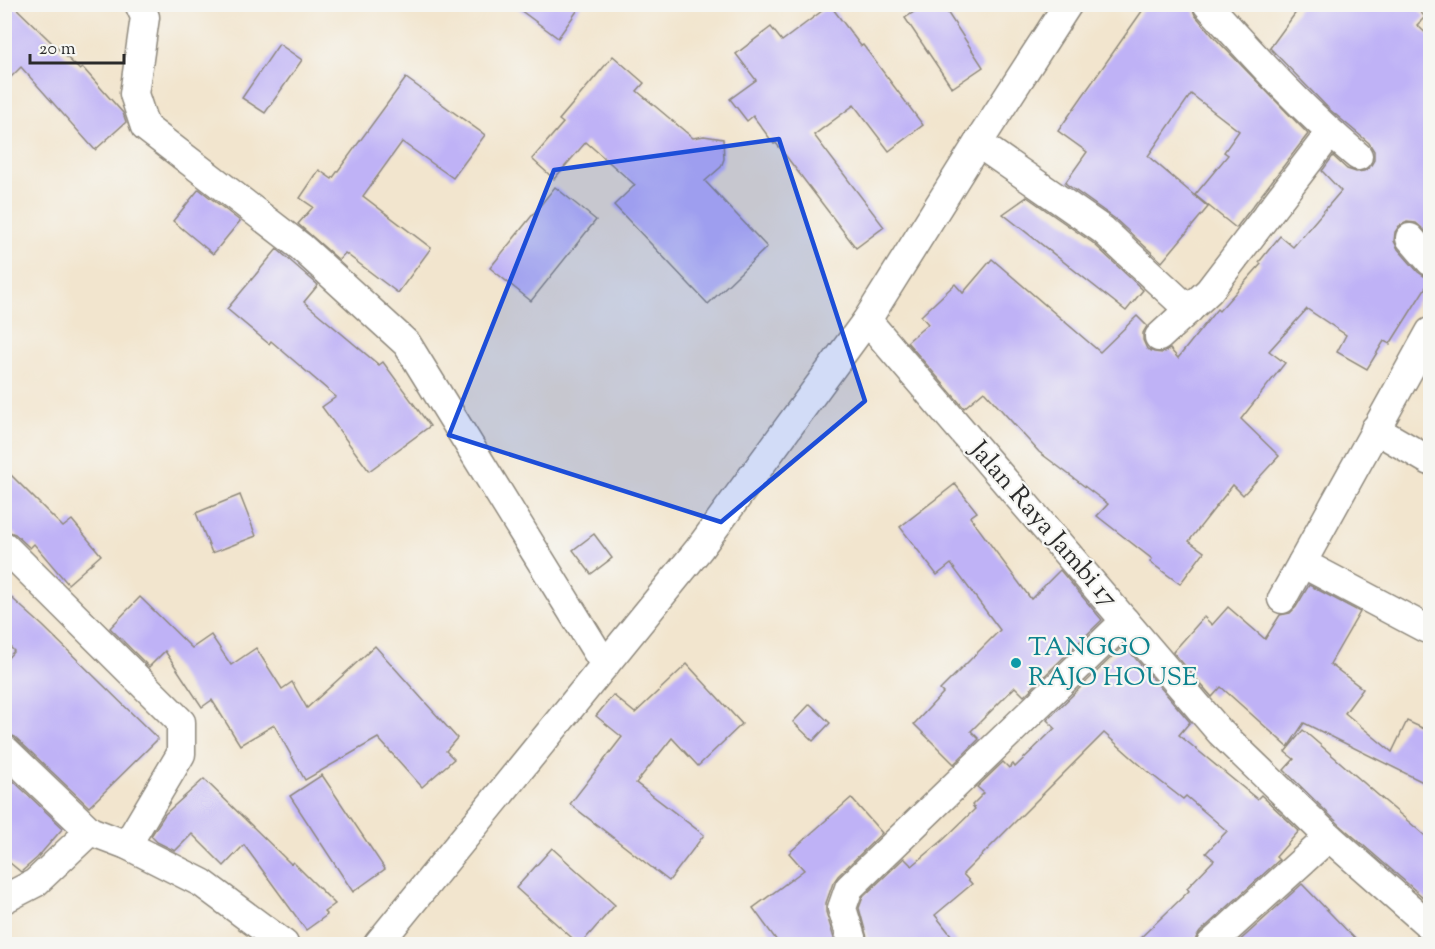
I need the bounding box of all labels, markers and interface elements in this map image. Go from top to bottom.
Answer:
scale bar [30,27,124,65]
text: 20 m [39,37,76,63]
street label: Jalan Raya Jambi 17 [959,432,1126,616]
place label: TANGGO RAJO HOUSE [1028,630,1198,697]
marker: TANGGO RAJO HOUSE [1009,656,1023,670]

